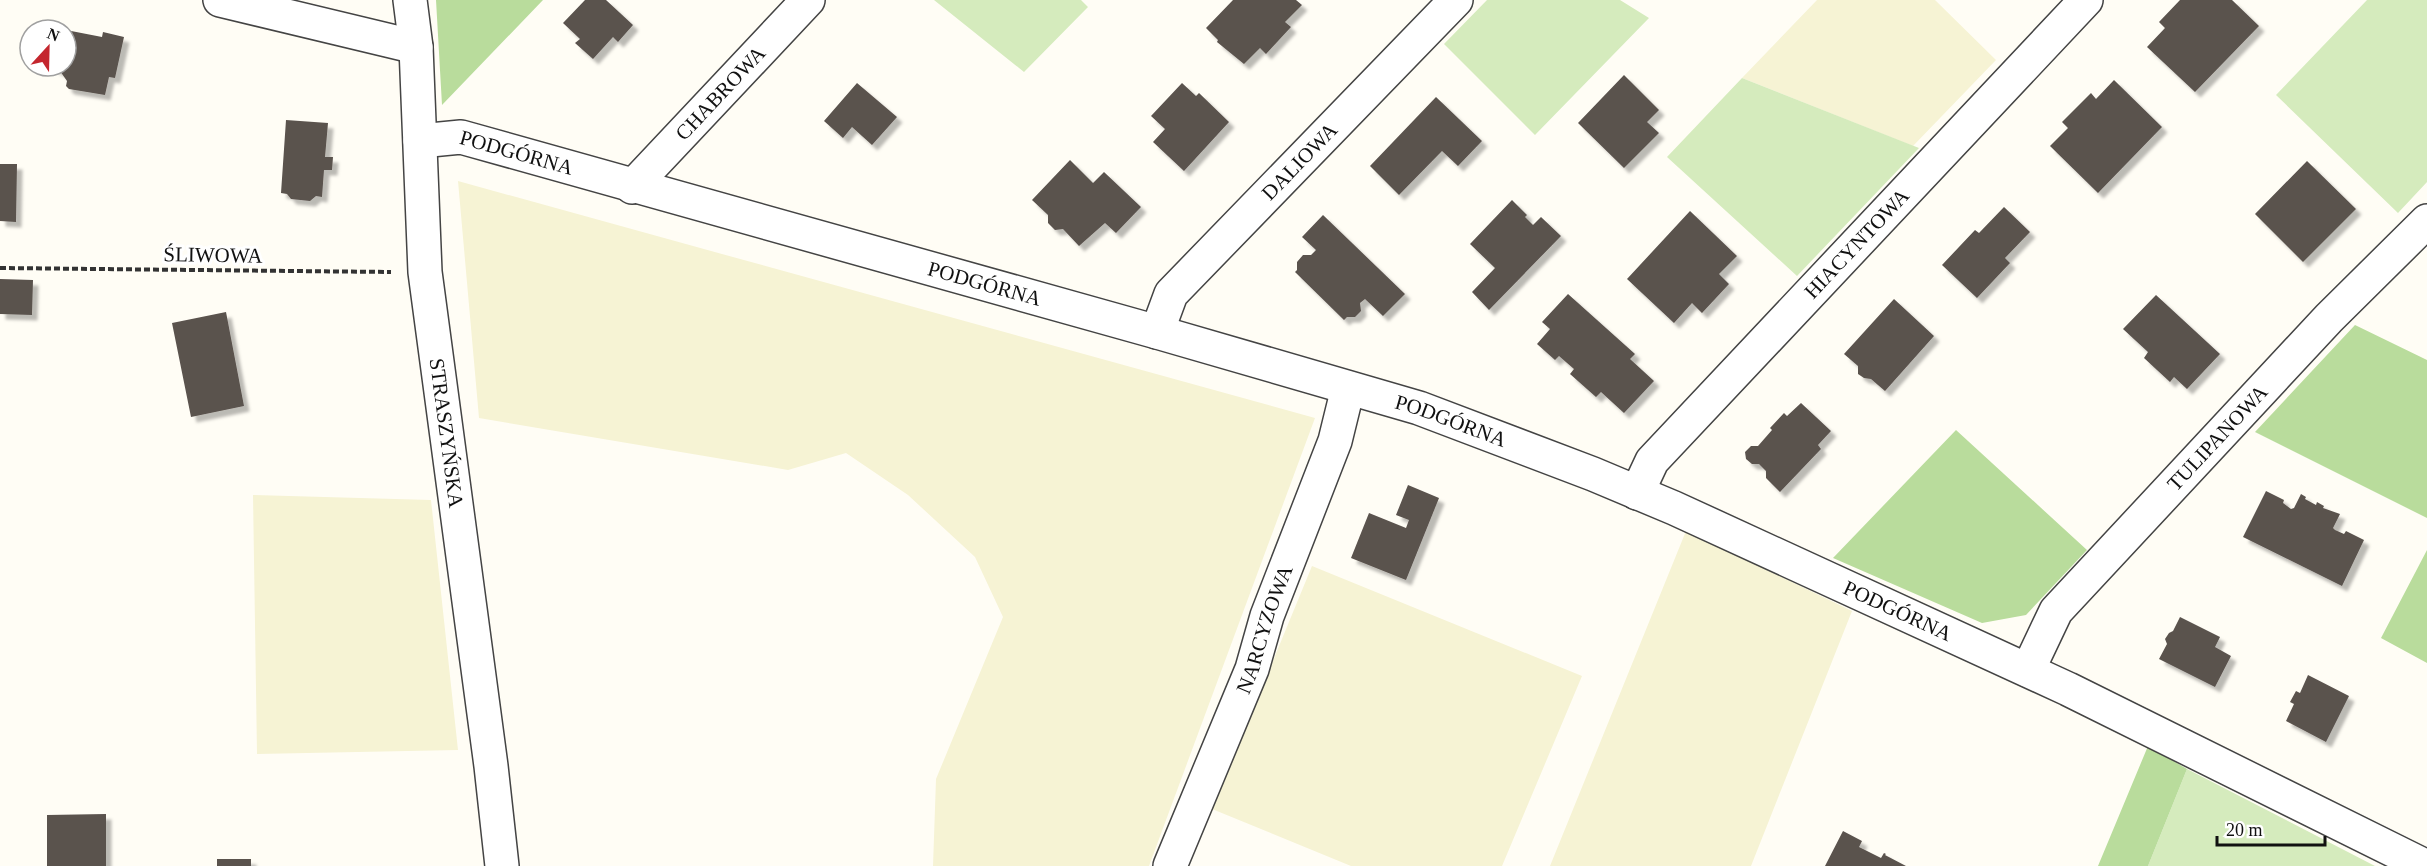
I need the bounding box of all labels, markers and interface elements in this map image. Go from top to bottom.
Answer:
north arrow [18,18,78,78]
text: N [45,25,62,45]
street label: CHABROWA [670,40,771,145]
street label: DALIOWA [1257,117,1343,205]
street label: PODGÓRNA [457,125,577,180]
street label: HIACYNTOWA [1799,183,1915,303]
street label: ŚLIWOWA [163,242,264,268]
street label: PODGÓRNA [925,256,1045,311]
street label: STRASZYŃSKA [425,357,468,510]
street label: TULIPANOWA [2162,379,2273,496]
street label: PODGÓRNA [1392,390,1511,452]
street label: NARCYZOWA [1231,561,1298,697]
street label: PODGÓRNA [1840,576,1957,646]
scale bar [2217,809,2325,847]
text: 20 m [2226,820,2263,840]

